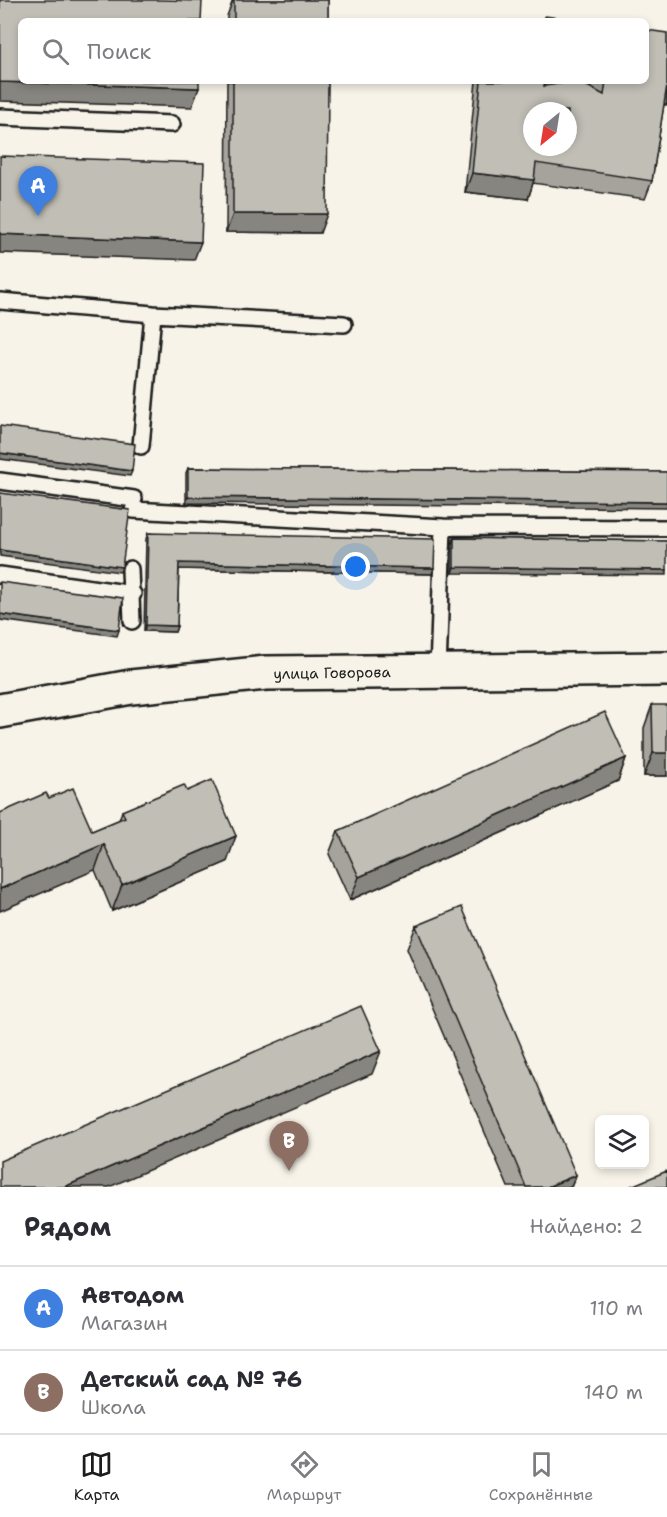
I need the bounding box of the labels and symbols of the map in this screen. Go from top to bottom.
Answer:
north arrow [523,102,577,156]
pin: A [18,166,57,216]
your location [341,552,370,581]
street label: улица Говорова [273,662,392,684]
pin: B [270,1122,308,1171]

